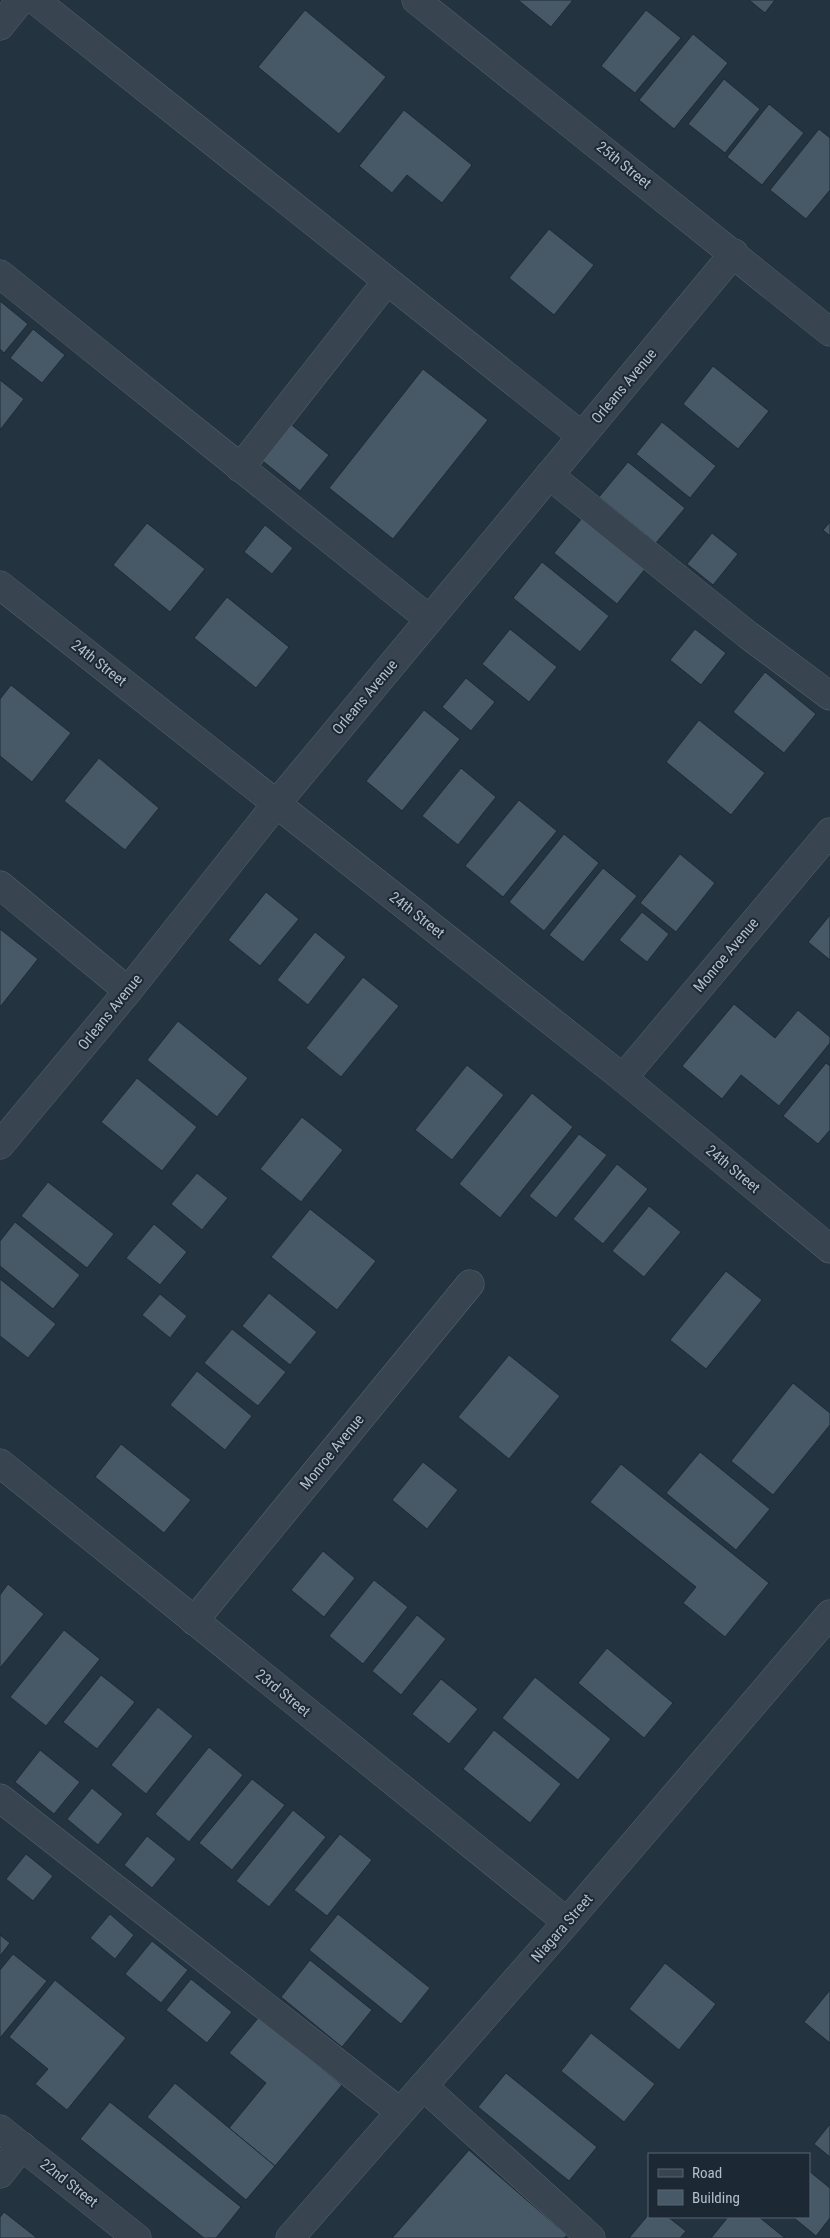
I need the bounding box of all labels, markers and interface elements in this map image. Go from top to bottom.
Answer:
street label: 25th Street [593,138,655,192]
street label: Orleans Avenue [588,345,660,427]
street label: 24th Street [68,636,130,690]
street label: Orleans Avenue [329,656,401,738]
street label: 24th Street [386,888,448,942]
street label: Monroe Avenue [690,914,762,996]
street label: Orleans Avenue [74,971,146,1053]
street label: 24th Street [702,1141,764,1197]
street label: Monroe Avenue [296,1411,368,1493]
street label: 23rd Street [252,1665,314,1721]
street label: Niagara Street [527,1890,597,1966]
legend [648,2153,810,2218]
street label: 22nd Street [37,2155,101,2211]
text: Road [692,2164,722,2182]
text: Building [692,2189,740,2207]

